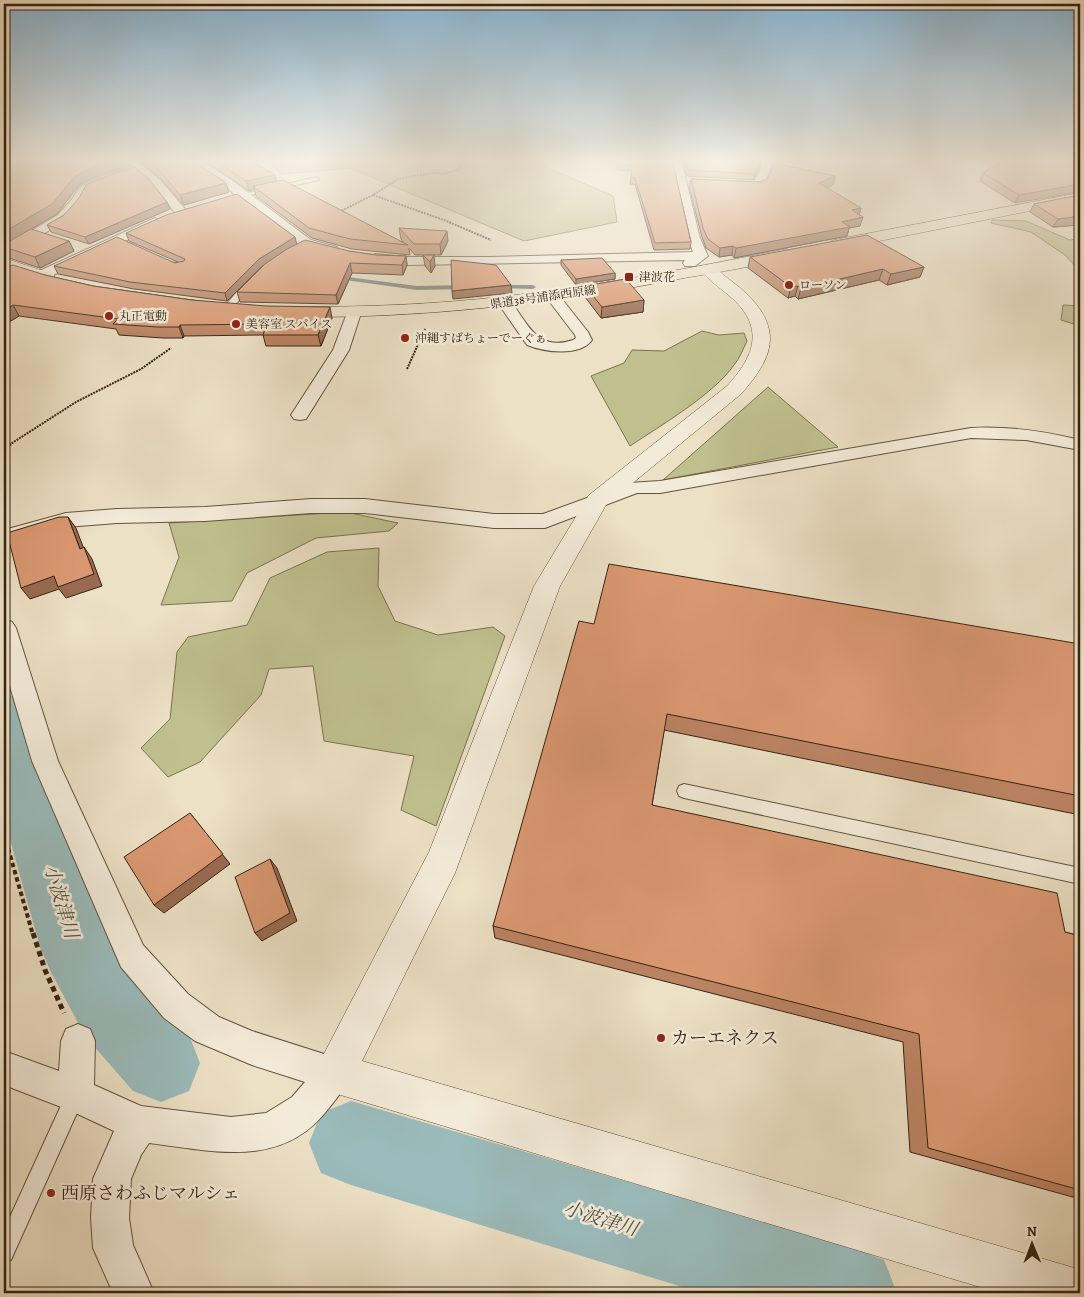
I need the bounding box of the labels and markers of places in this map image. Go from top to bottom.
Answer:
place label: 津波花 [639,269,675,285]
marker: 津波花 [623,271,635,283]
place label: ローソン [799,277,847,293]
marker: ローソン [783,279,795,291]
place label: 丸正電動 [119,308,167,324]
marker: 丸正電動 [103,310,115,322]
place label: 美容室 スパイス [246,316,332,332]
marker: 美容室 スパイス [230,318,242,330]
place label: 沖縄すばちょーでーぐぁ [415,330,547,346]
marker: 沖縄すばちょーでーぐぁ [399,332,411,344]
place label: カーエネクス [671,1026,779,1050]
marker: カーエネクス [655,1032,667,1044]
place label: 西原さわふじマルシェ [61,1181,240,1205]
marker: 西原さわふじマルシェ [45,1187,57,1199]

